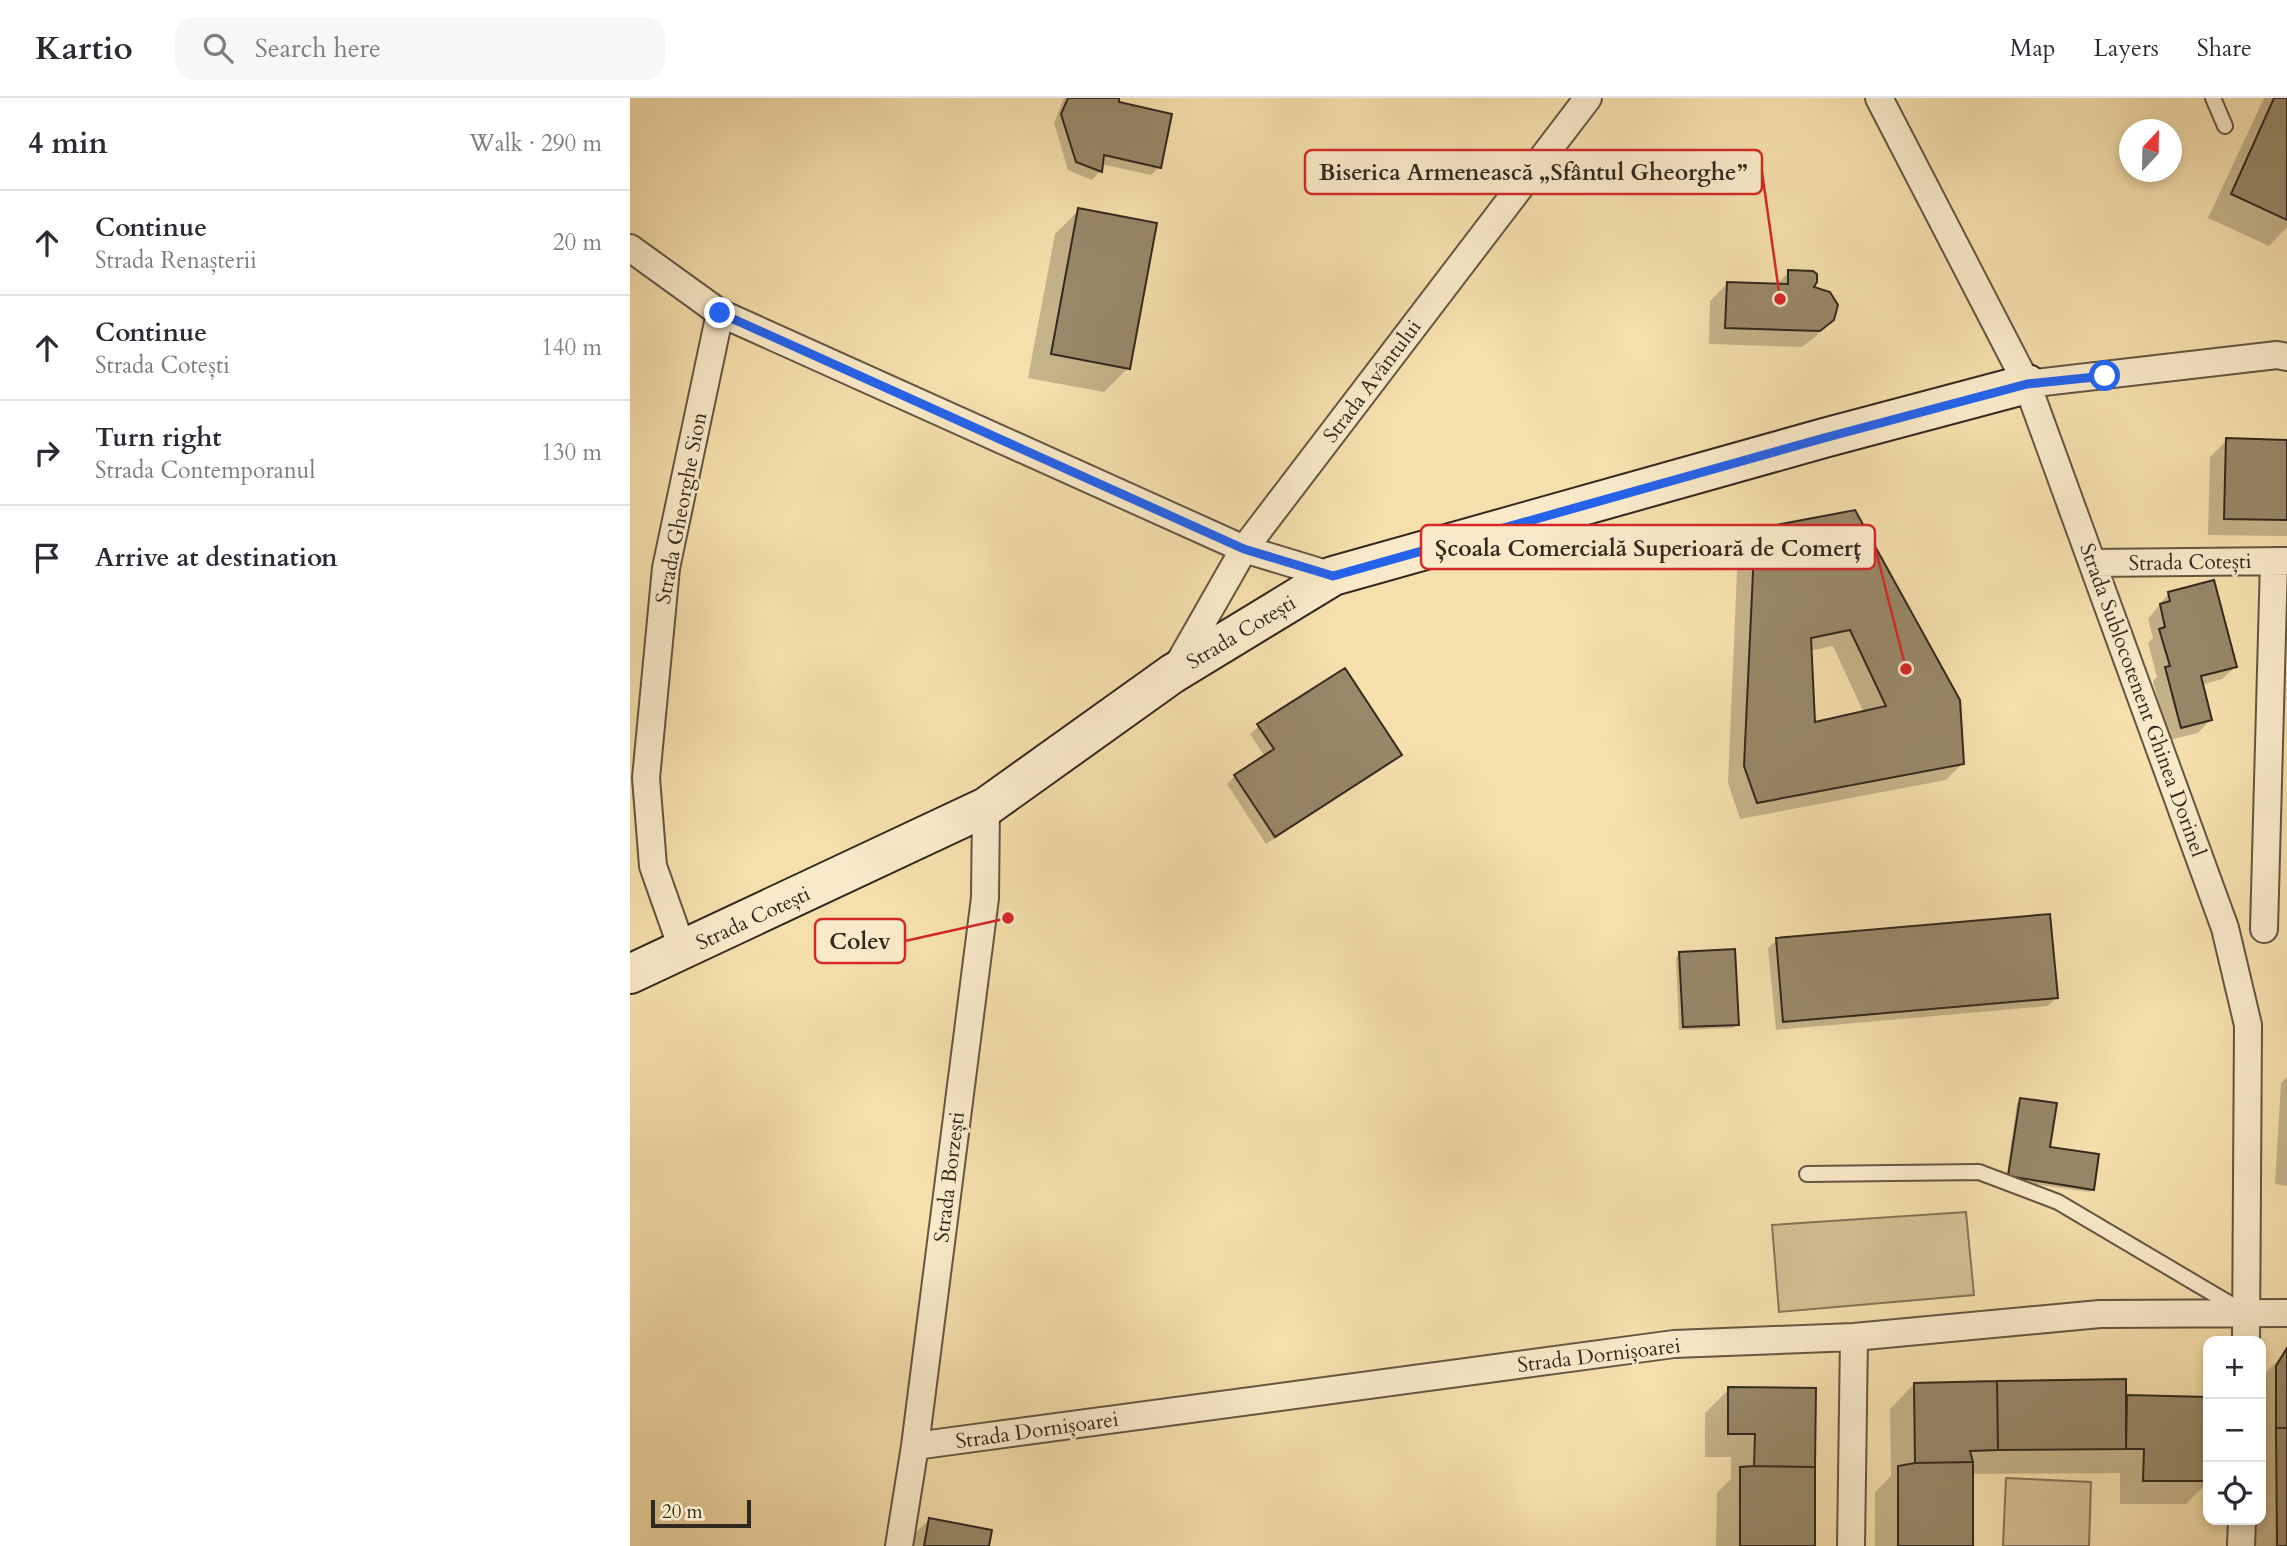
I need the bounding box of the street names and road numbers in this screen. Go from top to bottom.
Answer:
street label: Strada Avântului [1316,314,1428,449]
street label: Strada Gheorghe Sion [649,410,714,606]
street label: Strada Sublocotenent Ghinea Dorinel [2072,539,2213,861]
street label: Strada Cotești [2128,547,2252,578]
street label: Strada Cotești [1181,588,1301,677]
street label: Strada Cotești [691,879,815,958]
street label: Strada Borzești [927,1110,972,1244]
street label: Strada Dornișoarei [1516,1331,1682,1380]
street label: Strada Dornișoarei [954,1405,1121,1456]

